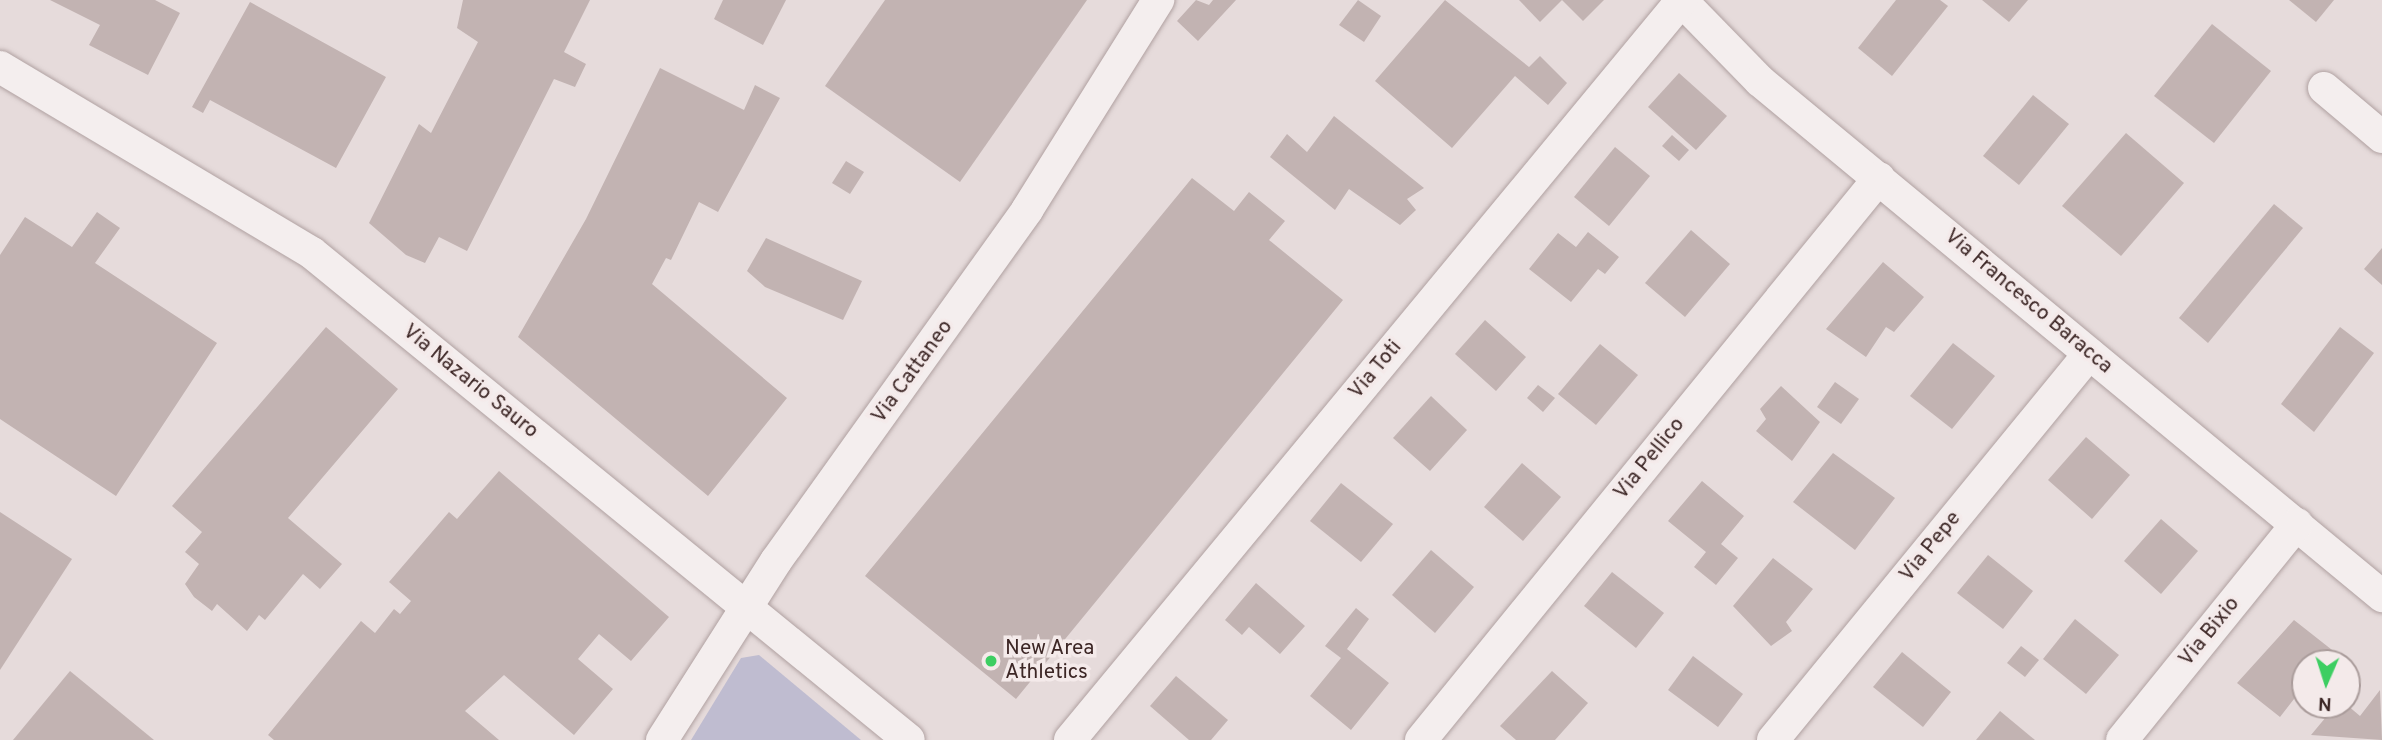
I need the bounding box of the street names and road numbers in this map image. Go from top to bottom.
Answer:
street label: Via Francesco Baracca [1939,224,2117,380]
street label: Via Cattaneo [867,315,959,429]
street label: Via Nazario Sauro [397,320,543,444]
street label: Via Toti [1344,335,1408,405]
street label: Via Pellico [1609,413,1691,505]
street label: Via Pepe [1895,507,1967,587]
street label: Via Bixio [2174,592,2246,672]

